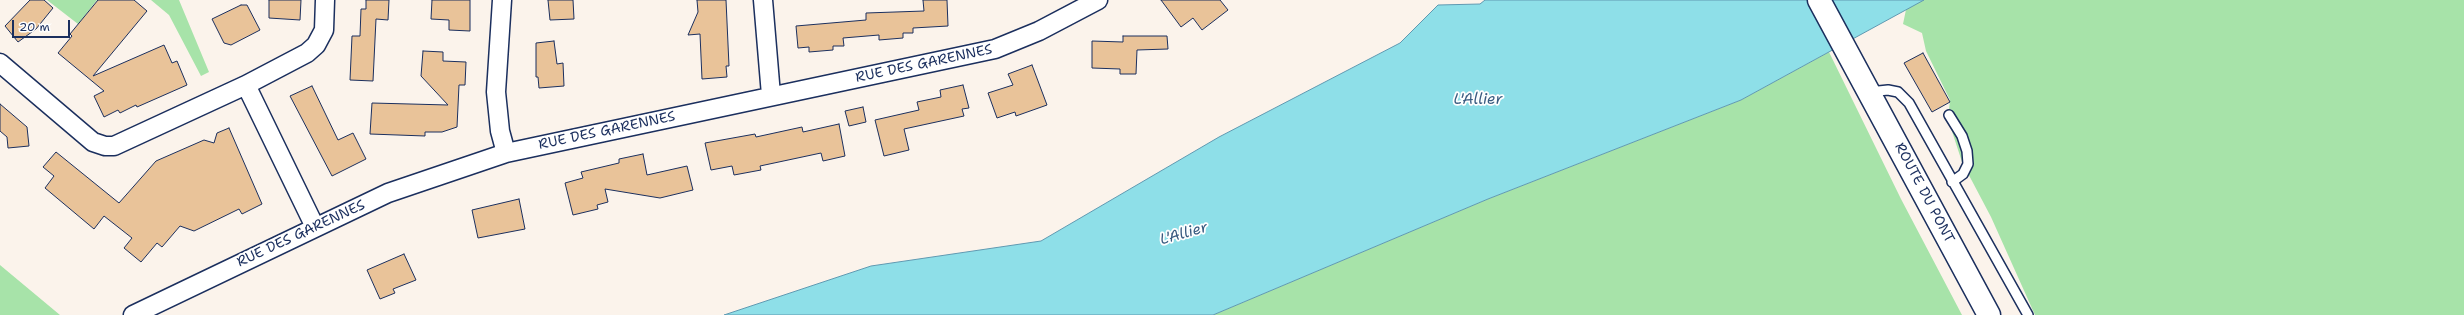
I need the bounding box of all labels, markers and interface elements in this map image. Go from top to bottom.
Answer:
scale bar [14,12,72,38]
text: 20 m [19,19,50,35]
street label: RUE DES GARENNES [854,41,994,87]
water label: L'Allier [1454,91,1502,109]
street label: RUE DES GARENNES [537,108,677,154]
street label: ROUTE DU PONT [1890,140,1958,246]
street label: RUE DES GARENNES [234,197,368,271]
water label: L'Allier [1158,219,1210,249]

